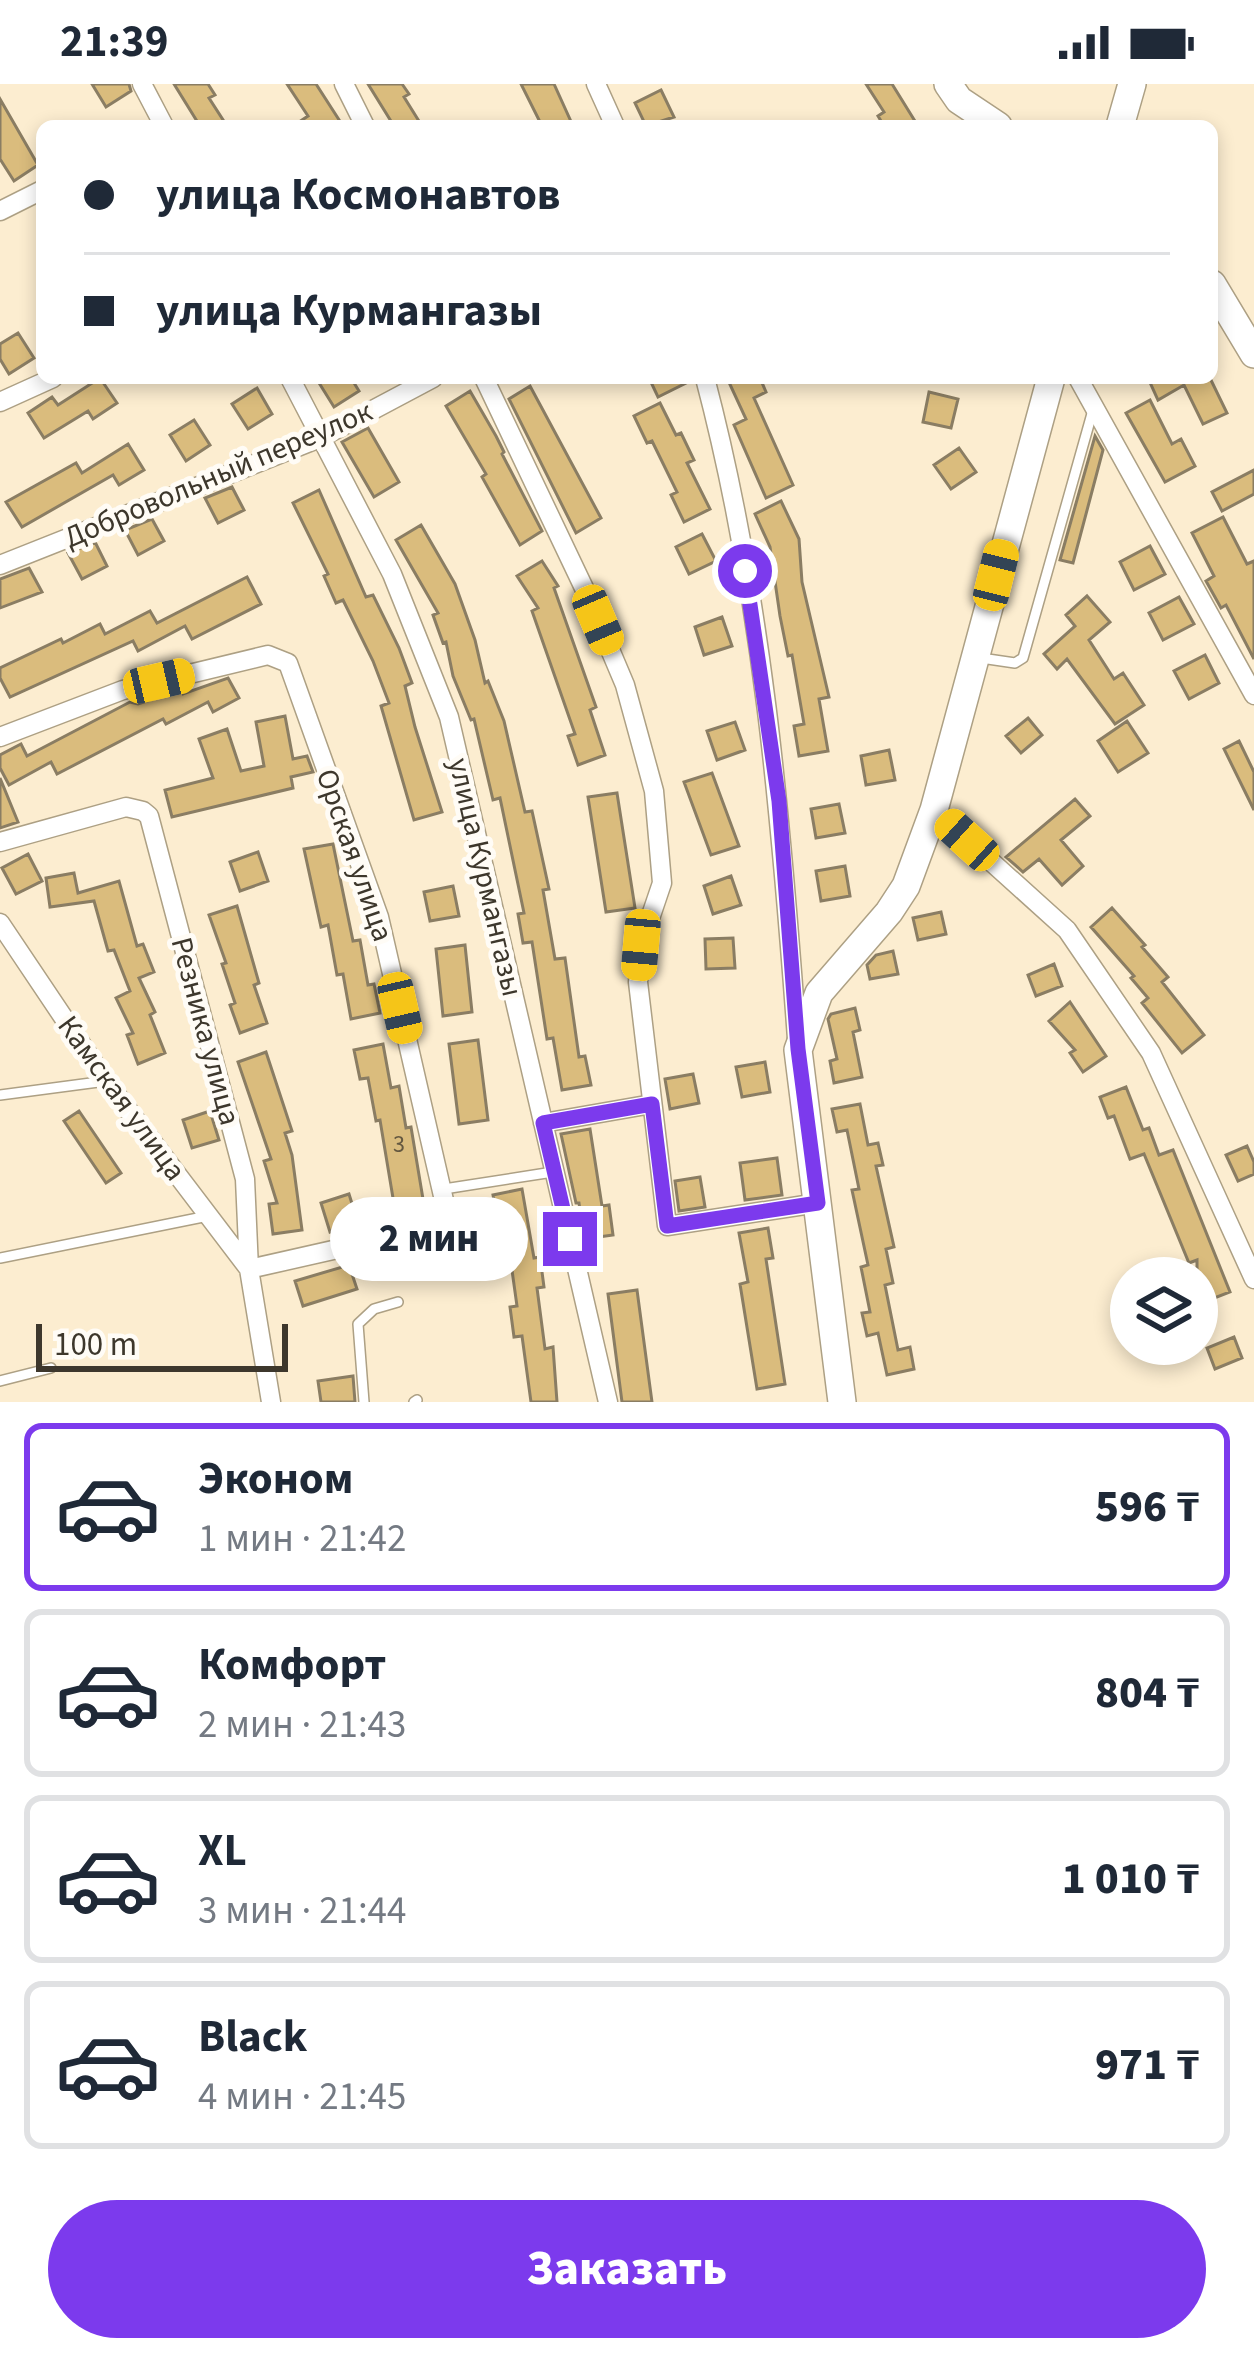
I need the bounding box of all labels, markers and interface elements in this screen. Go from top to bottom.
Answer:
text: 21:39 [60,10,169,74]
text: улица Космонавтов [156,163,561,227]
text: улица Курмангазы [156,279,542,343]
street label: Добровольный переулок [57,390,379,559]
car [970,536,1022,614]
route start [718,544,772,598]
car [567,580,629,660]
car [120,655,198,707]
street label: улица Курмангазы [437,754,534,1001]
street label: Орская улица [305,763,404,947]
car [928,803,1006,877]
car [620,908,662,982]
street label: Резника улица [160,932,251,1130]
car [374,969,426,1047]
street label: Камская улица [47,1007,196,1190]
house number: 3 [393,1127,405,1162]
callout: 2 мин [330,1197,528,1281]
text: 2 мин [379,1211,479,1267]
route end [543,1212,597,1266]
map controls [1110,1257,1218,1365]
button: layers [1110,1257,1218,1365]
scale bar [36,1318,288,1371]
text: 100 m [54,1321,137,1368]
text: Эконом [198,1447,354,1511]
icon: car [54,1453,162,1561]
text: 596 ₸ [1095,1475,1200,1539]
text: 1 мин · 21:42 [198,1511,406,1567]
text: Комфорт [198,1633,386,1697]
icon: car [54,1639,162,1747]
text: 804 ₸ [1095,1661,1200,1725]
text: 2 мин · 21:43 [198,1697,406,1753]
text: XL [198,1819,247,1883]
icon: car [54,1825,162,1933]
text: 1 010 ₸ [1062,1847,1200,1911]
text: 3 мин · 21:44 [198,1883,406,1939]
text: Black [198,2005,308,2069]
icon: car [54,2011,162,2119]
text: 971 ₸ [1095,2033,1200,2097]
text: 4 мин · 21:45 [198,2069,406,2125]
button: Заказать [48,2200,1206,2338]

